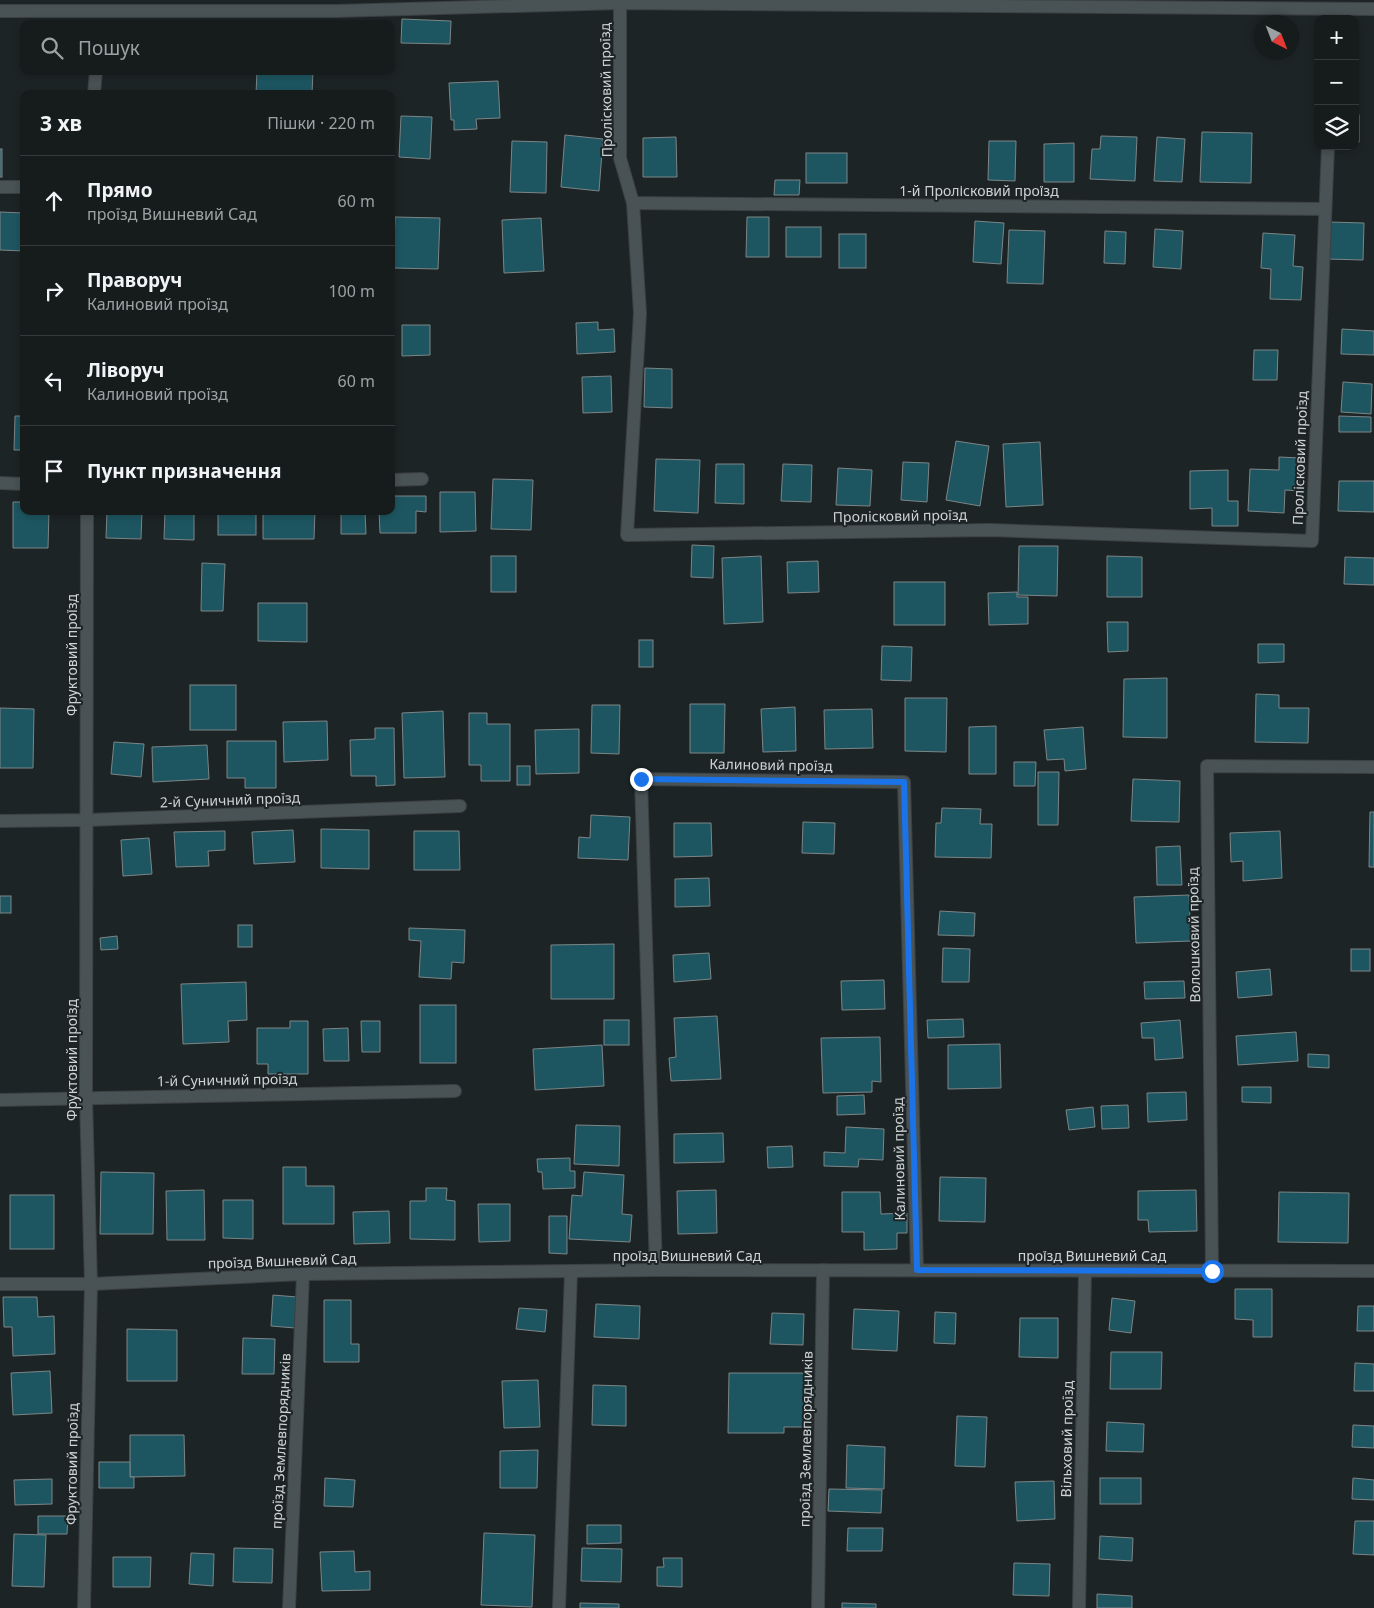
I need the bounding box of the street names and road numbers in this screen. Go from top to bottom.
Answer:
street label: Пролісковий проїзд [595,22,616,157]
street label: 1-й Пролісковий проїзд [899,181,1059,200]
street label: Пролісковий проїзд [1288,390,1311,526]
street label: Пролісковий проїзд [833,505,968,526]
street label: Фруктовий проїзд [62,594,81,716]
street label: Калиновий проїзд [709,754,833,775]
street label: 2-й Суничний проїзд [160,788,301,811]
street label: Волошковий проїзд [1183,867,1204,1003]
street label: Фруктовий проїзд [62,999,81,1121]
street label: 1-й Суничний проїзд [157,1069,298,1090]
street label: Калиновий проїзд [888,1097,909,1221]
street label: проїзд Вишневий Сад [613,1246,762,1265]
street label: проїзд Вишневий Сад [1018,1246,1167,1265]
street label: проїзд Вишневий Сад [207,1248,357,1273]
street label: проїзд Землевпорядників [794,1351,817,1527]
street label: проїзд Землевпорядників [266,1352,295,1529]
street label: Вільховий проїзд [1056,1380,1077,1497]
street label: Фруктовий проїзд [61,1402,82,1525]

